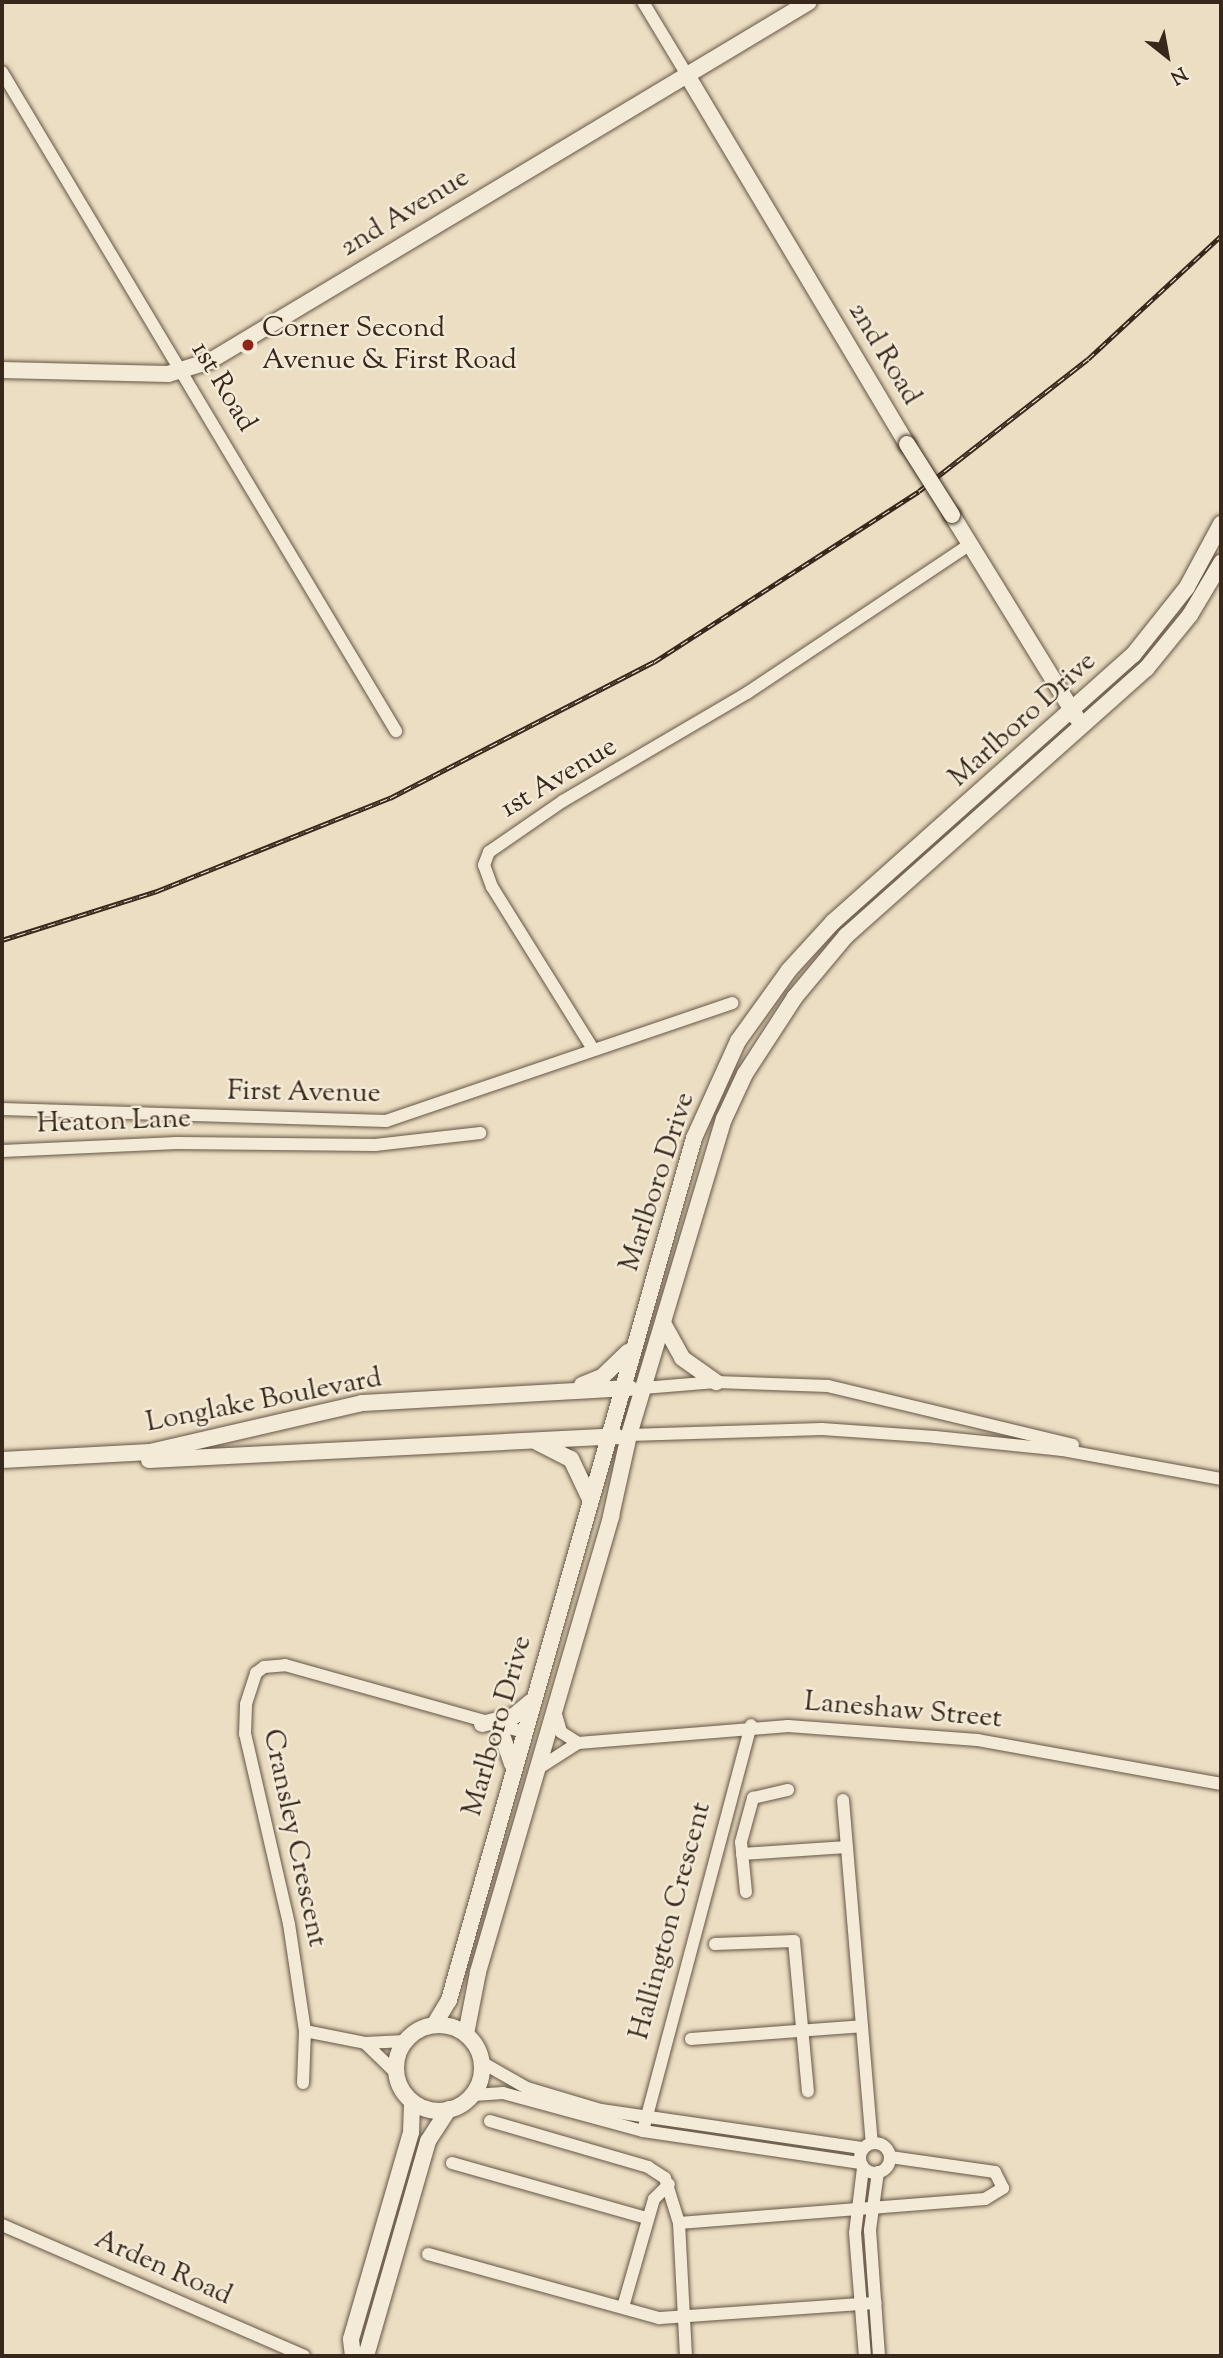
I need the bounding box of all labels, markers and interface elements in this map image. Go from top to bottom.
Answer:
north arrow [1132,21,1202,91]
text: N [1165,59,1192,90]
street label: 2nd Avenue [334,161,476,265]
street label: 2nd Road [840,296,928,412]
place label: Corner Second Avenue & First Road [262,312,517,378]
street label: 1st Road [183,336,263,438]
marker: Corner Second Avenue & First Road [240,337,256,353]
street label: Marlboro Drive [942,645,1104,795]
street label: 1st Avenue [495,730,623,826]
street label: First Avenue [227,1075,381,1111]
street label: Marlboro Drive [613,1088,703,1276]
street label: Heaton Lane [36,1103,192,1141]
street label: Longlake Boulevard [143,1362,385,1440]
street label: Marlboro Drive [456,1632,540,1820]
street label: Laneshaw Street [803,1686,1003,1736]
street label: Cransley Crescent [255,1726,333,1950]
street label: Hallington Crescent [623,1799,719,2043]
street label: Arden Road [89,2223,237,2313]

